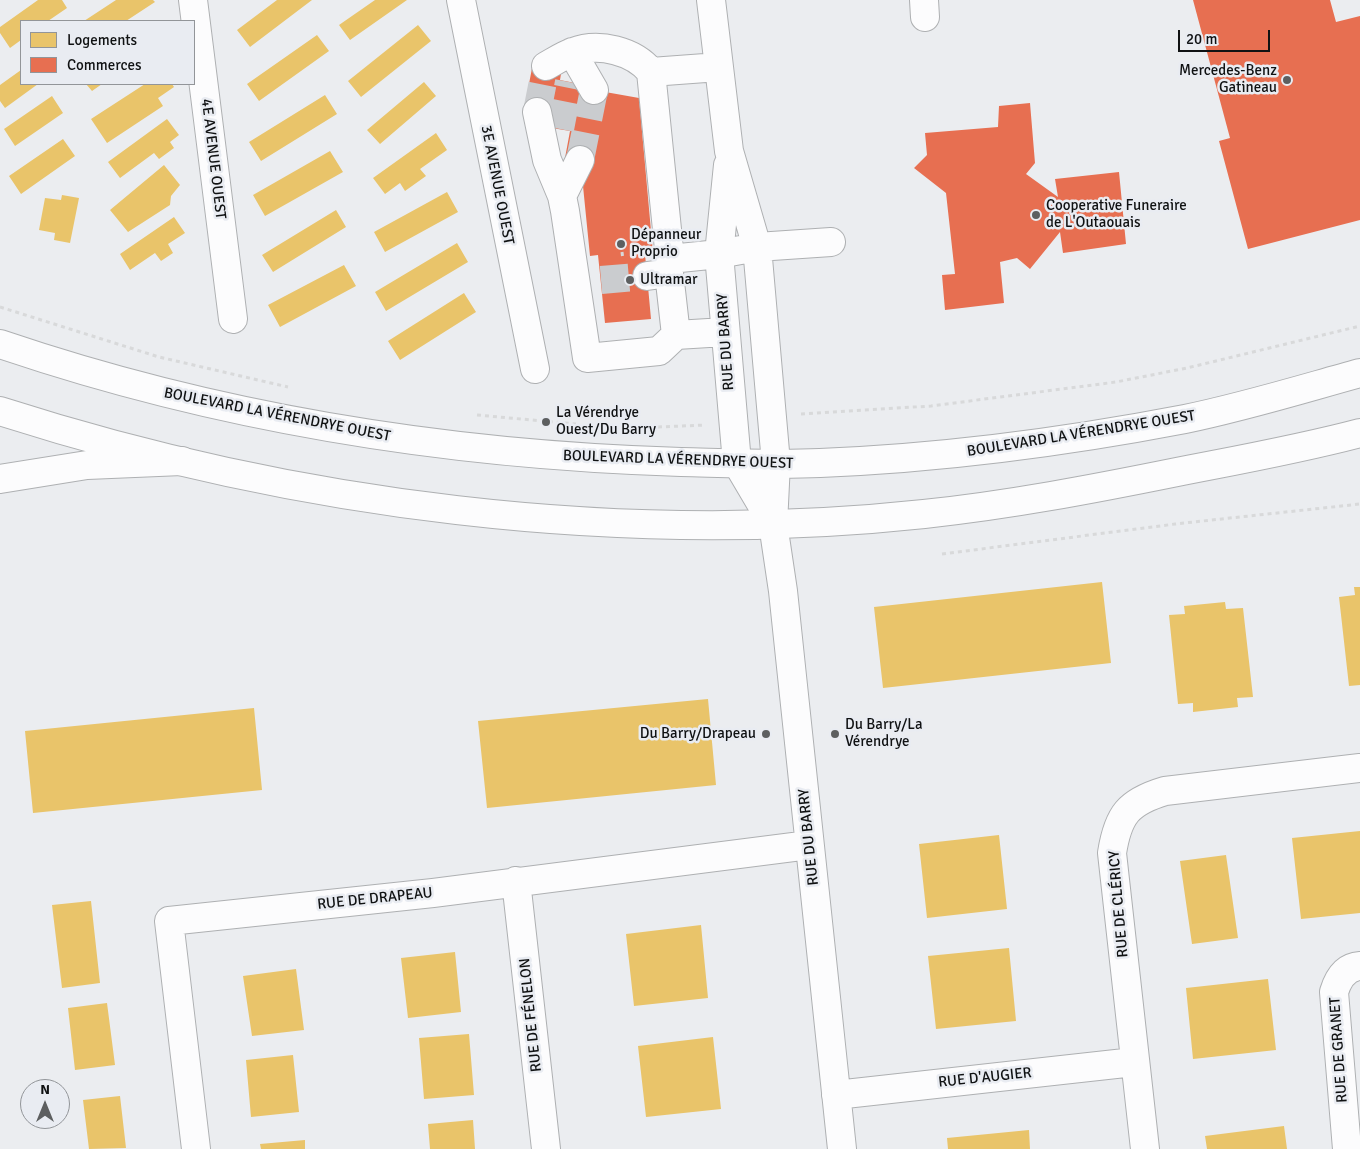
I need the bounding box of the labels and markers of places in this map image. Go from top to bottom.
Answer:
place label: Mercedes-Benz Gatineau [1179,62,1277,97]
marker: Mercedes-Benz Gatineau [1281,74,1293,86]
place label: Cooperative Funeraire de L'Outaouais [1046,197,1187,232]
marker: Cooperative Funeraire de L'Outaouais [1030,209,1042,221]
place label: Dépanneur Proprio [631,226,701,261]
marker: Dépanneur Proprio [615,238,627,250]
place label: Ultramar [640,271,698,289]
marker: Ultramar [624,274,636,286]
place label: La Vérendrye Ouest/Du Barry [556,404,656,439]
marker: La Vérendrye Ouest/Du Barry [540,416,552,428]
place label: Du Barry/La Vérendrye [845,716,923,751]
place label: Du Barry/Drapeau [640,725,756,743]
marker: Du Barry/Drapeau [760,728,772,740]
marker: Du Barry/La Vérendrye [829,728,841,740]

